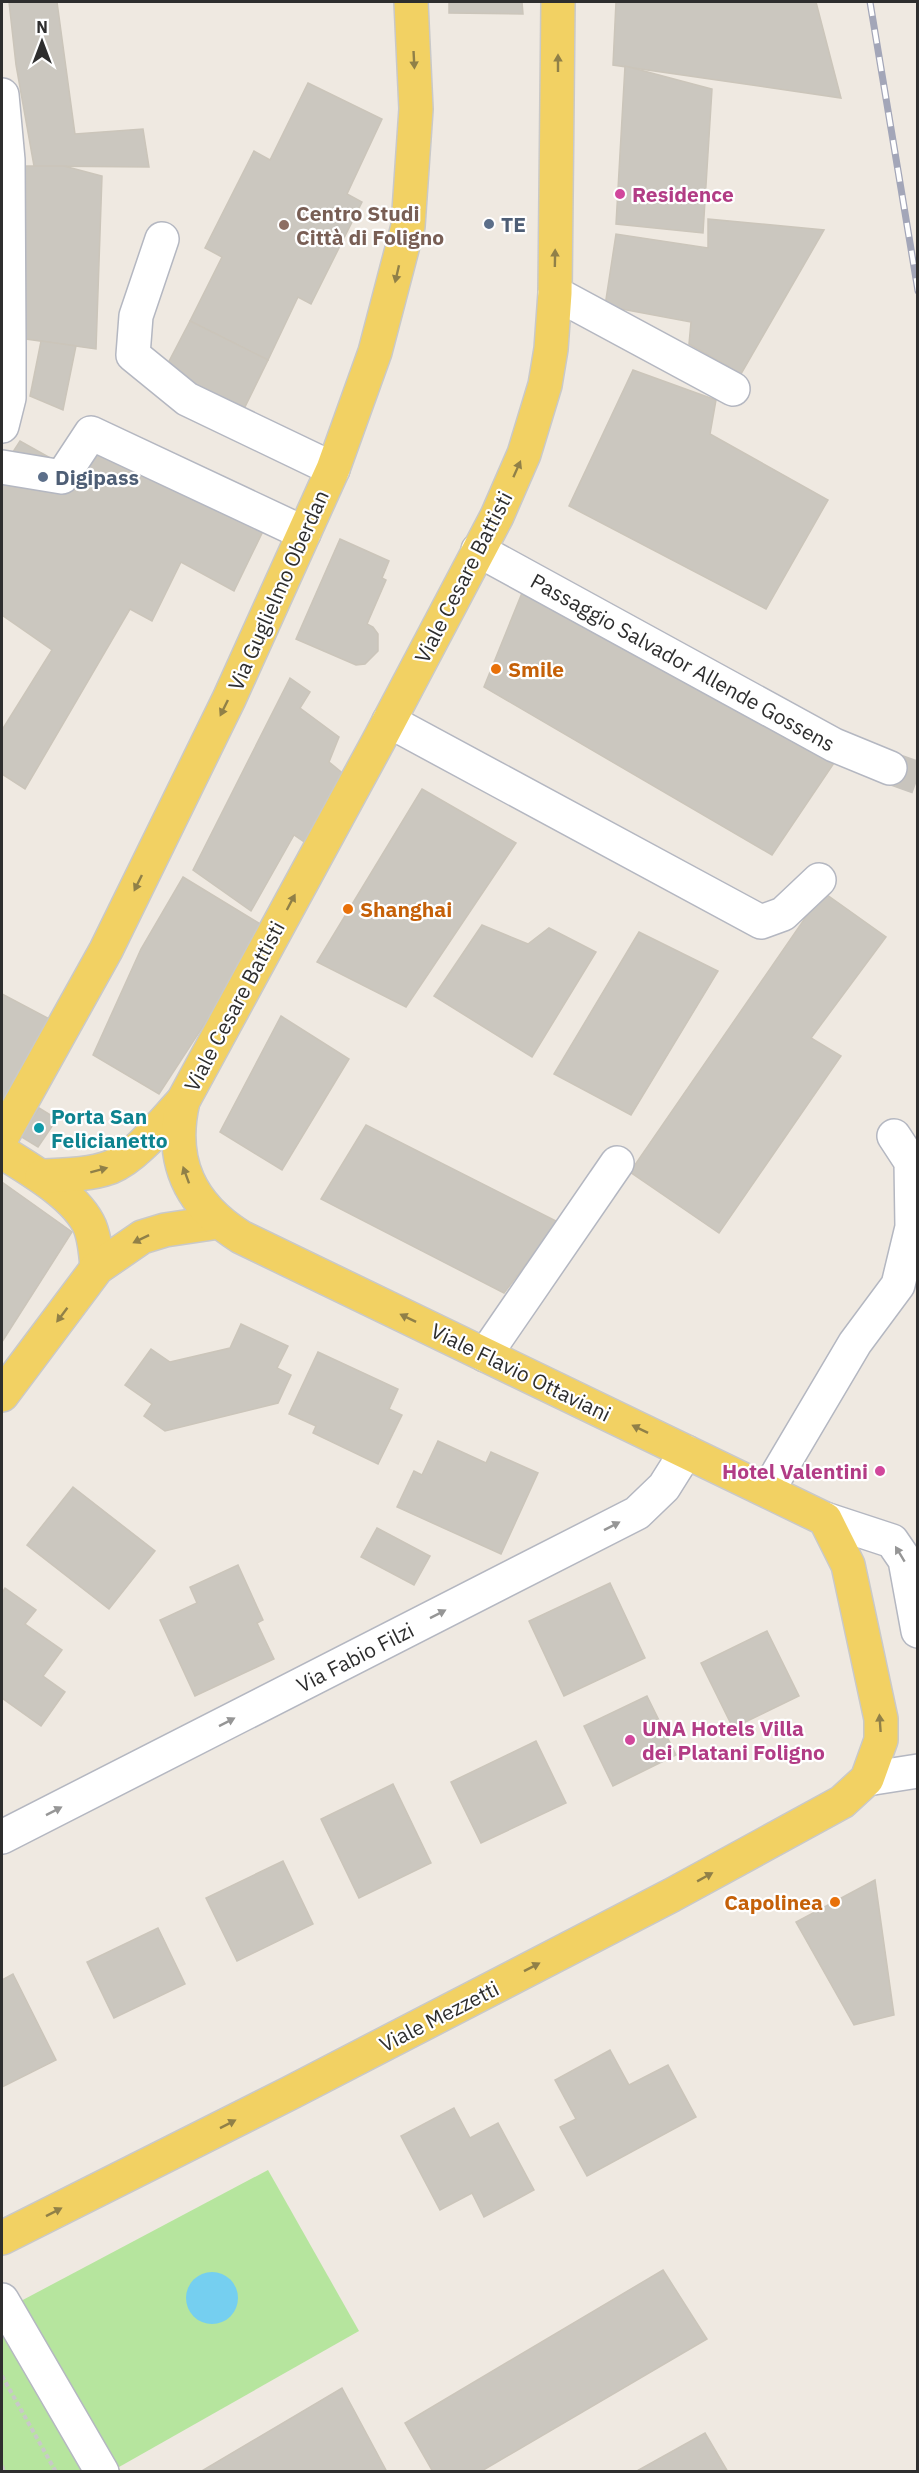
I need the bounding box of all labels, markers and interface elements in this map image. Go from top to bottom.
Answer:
north arrow [12,12,72,72]
text: N [36,17,48,37]
one-way arrow [409,50,418,69]
one-way arrow [553,53,563,72]
place label: Residence [632,180,734,208]
marker: Residence [613,187,627,201]
place label: Centro Studi Città di Foligno [296,199,444,251]
place label: TE [501,210,526,238]
marker: TE [482,217,496,231]
marker: Centro Studi Città di Foligno [277,218,291,232]
one-way arrow [551,248,560,267]
one-way arrow [391,265,401,284]
one-way arrow [513,460,522,477]
place label: Digipass [55,463,139,491]
marker: Digipass [36,470,50,484]
street label: Via Guglielmo Oberdan [221,485,335,695]
street label: Viale Cesare Battisti [408,486,518,668]
street label: Passaggio Salvador Allende Gossens [526,566,840,758]
place label: Smile [508,655,564,683]
marker: Smile [489,662,503,676]
one-way arrow [220,700,229,717]
one-way arrow [134,875,143,892]
one-way arrow [286,893,296,910]
place label: Shanghai [360,895,452,923]
marker: Shanghai [341,902,355,916]
street label: Viale Cesare Battisti [177,916,291,1096]
place label: Porta San Felicianetto [51,1102,168,1154]
marker: Porta San Felicianetto [32,1121,46,1135]
one-way arrow [91,1165,109,1174]
one-way arrow [180,1165,190,1183]
one-way arrow [133,1234,150,1243]
one-way arrow [56,1307,68,1322]
one-way arrow [399,1314,416,1323]
street label: Viale Flavio Ottaviani [426,1316,616,1428]
one-way arrow [632,1425,649,1434]
place label: Hotel Valentini [722,1457,868,1485]
marker: Hotel Valentini [873,1464,887,1478]
one-way arrow [603,1521,621,1531]
one-way arrow [895,1545,905,1562]
one-way arrow [430,1609,447,1619]
street label: Via Fabio Filzi [292,1615,418,1699]
one-way arrow [876,1713,885,1732]
place label: UNA Hotels Villa dei Platani Foligno [642,1714,825,1766]
one-way arrow [219,1717,236,1727]
marker: UNA Hotels Villa dei Platani Foligno [623,1733,637,1747]
one-way arrow [45,1806,62,1815]
one-way arrow [696,1872,713,1882]
place label: Capolinea [724,1888,823,1916]
marker: Capolinea [828,1895,842,1909]
one-way arrow [523,1963,541,1973]
street label: Viale Mezzetti [374,1974,504,2058]
one-way arrow [219,2120,237,2130]
one-way arrow [45,2207,62,2217]

